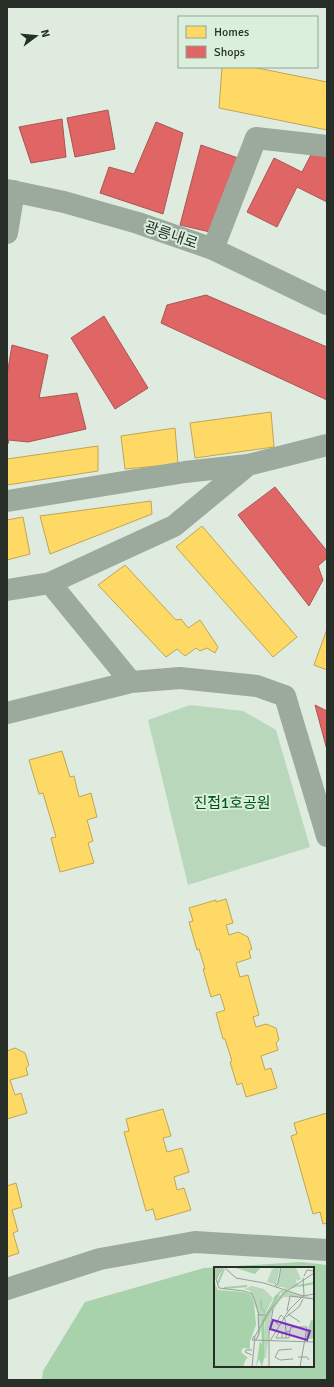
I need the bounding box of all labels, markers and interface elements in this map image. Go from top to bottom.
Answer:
north arrow [16,16,56,56]
legend [178,16,318,68]
text: Homes [214,25,249,40]
text: N [38,28,52,39]
text: Shops [214,45,245,60]
street label: 광릉내로 [142,218,200,252]
park label: 진접1호공원 [193,794,271,812]
inset map [214,1267,314,1367]

